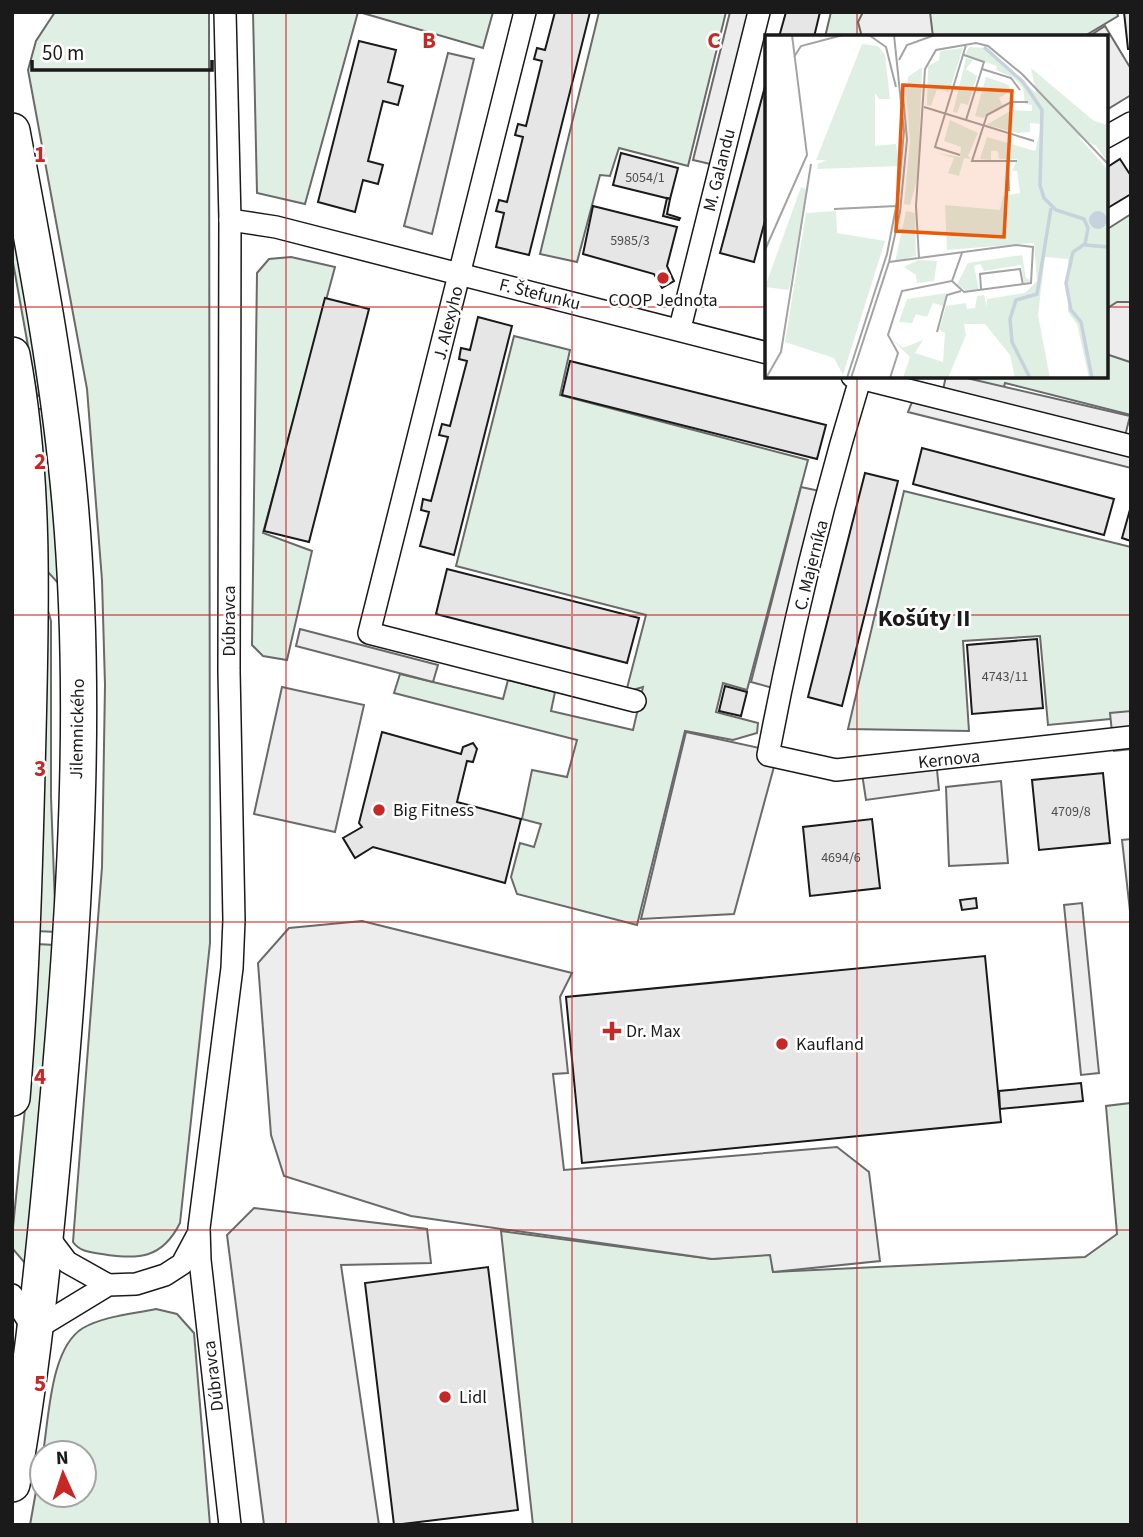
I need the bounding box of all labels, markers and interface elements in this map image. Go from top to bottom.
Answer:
text: B [422,24,436,57]
text: C [707,24,721,57]
scale bar [32,28,212,72]
inset map [765,35,1108,378]
text: 50 m [42,38,84,68]
street label: M. Galandu [697,126,742,214]
text: 1 [34,138,46,171]
house number: 5054/1 [625,168,665,188]
house number: 5985/3 [610,231,650,251]
marker: COOP Jednota [655,270,671,286]
street label: F. Štefunku [497,272,583,317]
street label: J. Alexyho [427,284,470,363]
place label: COOP Jednota [608,288,718,313]
text: 2 [34,445,46,478]
street label: C. Majerníka [788,517,835,613]
street label: Dúbravca [217,585,242,657]
district label: Košúty II [878,601,970,636]
house number: 4743/11 [982,667,1028,687]
street label: Jilemnického [64,678,91,780]
street label: Kernova [917,744,981,775]
text: 3 [34,752,46,785]
place label: Big Fitness [393,798,474,823]
marker: Big Fitness [371,802,387,818]
house number: 4709/8 [1051,802,1091,822]
house number: 4694/6 [821,848,861,868]
place label: Dr. Max [626,1019,681,1044]
marker: Dr. Max [604,1023,620,1039]
place label: Kaufland [796,1032,864,1057]
marker: Kaufland [774,1036,790,1052]
text: 4 [34,1060,46,1093]
street label: Dúbravca [197,1339,230,1413]
text: 5 [34,1367,46,1400]
place label: Lidl [459,1385,487,1410]
marker: Lidl [437,1389,453,1405]
north arrow [28,1439,98,1509]
text: N [55,1445,69,1472]

